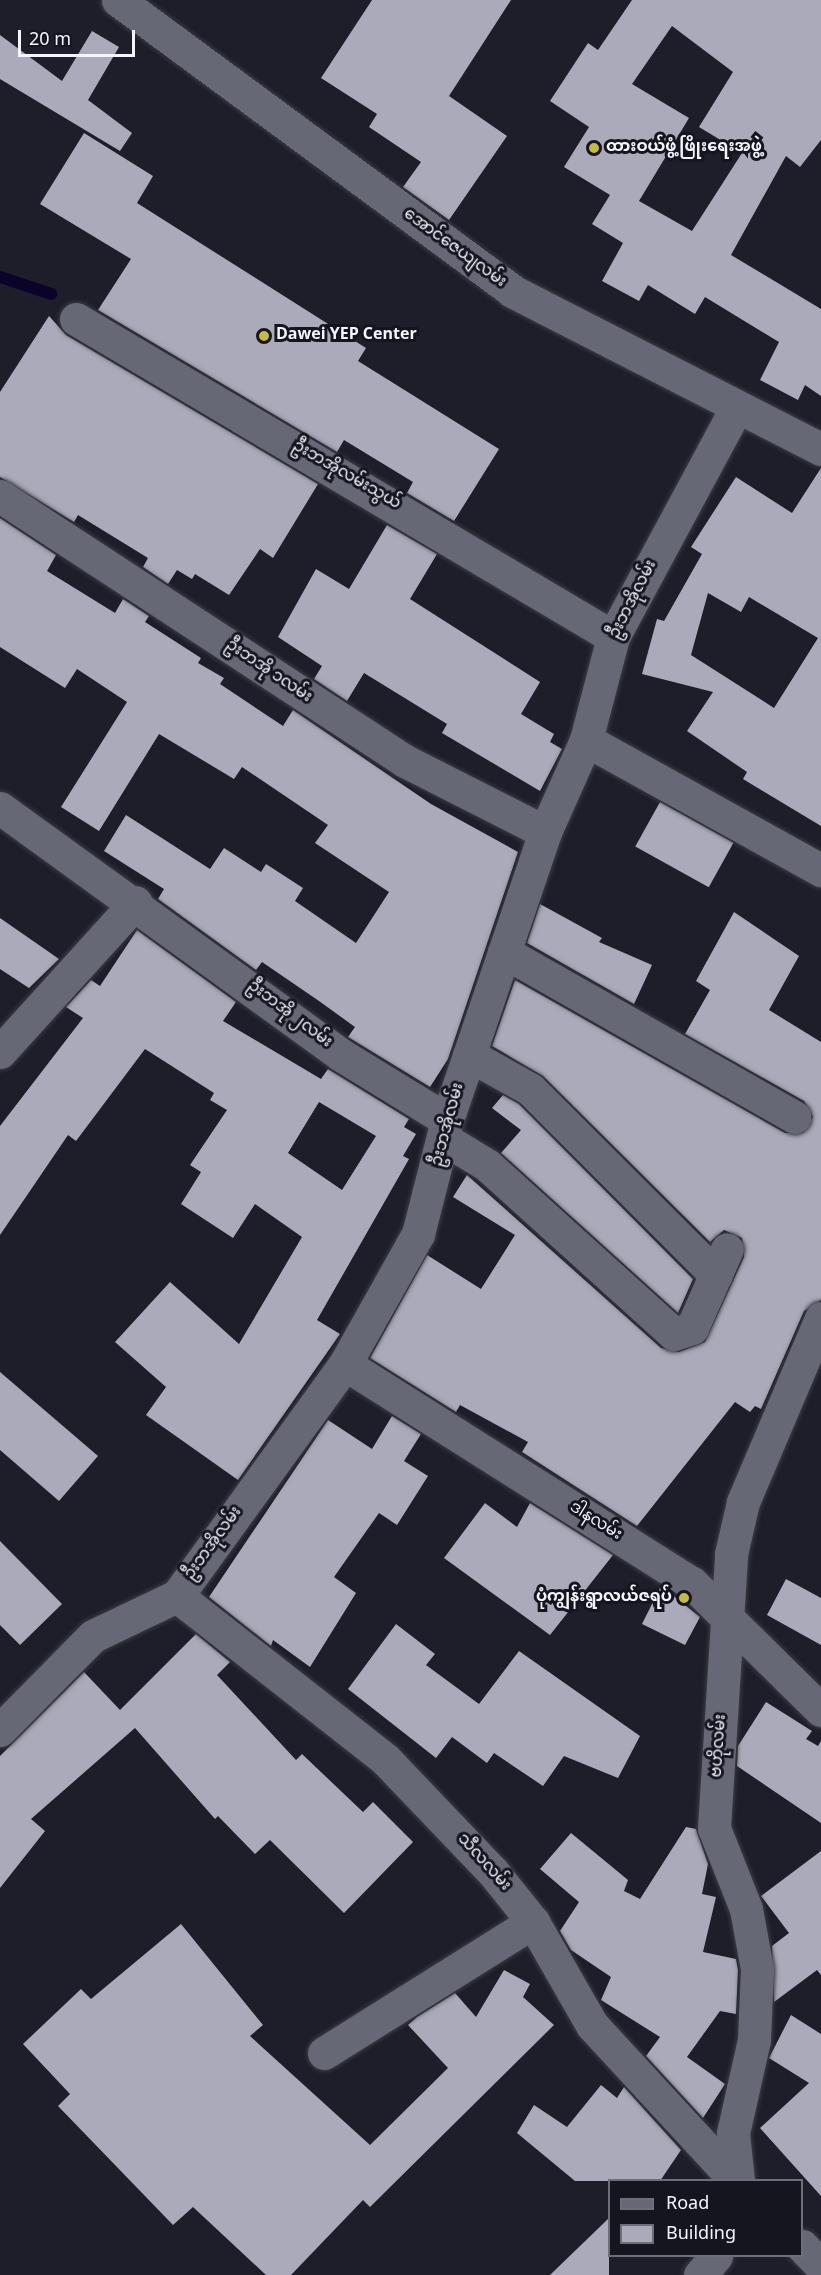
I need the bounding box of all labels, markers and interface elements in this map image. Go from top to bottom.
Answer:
scale bar [21,18,138,56]
text: 20 m [29,21,71,60]
place label: ထားဝယ်ဖွံ့ဖြိုးရေးအဖွဲ့ [606,138,762,158]
marker: ထားဝယ်ဖွံ့ဖြိုးရေးအဖွဲ့ [587,141,601,155]
street label: အောင်ဇေယျလမ်း [399,205,509,293]
place label: Dawei YEP Center [276,326,417,346]
marker: Dawei YEP Center [257,329,271,343]
street label: ဦးဘအိုလမ်းသွယ် [289,437,403,515]
street label: ဦးဘအိုလမ်း [606,558,662,642]
street label: ဦးဘအို ၁လမ်း [221,636,315,708]
street label: ဦးဘအို ၂လမ်း [243,977,335,1053]
street label: ဦးဘအိုလမ်း [429,1081,469,1169]
street label: ဒါနလမ်း [565,1498,625,1546]
street label: ဦးဘအိုလမ်း [181,1504,247,1584]
place label: ပုံကျွန်းရွာလယ်ဇရပ် [536,1588,672,1608]
marker: ပုံကျွန်းရွာလယ်ဇရပ် [677,1591,691,1605]
street label: ဗဟိုလမ်း [708,1714,732,1778]
street label: သီလလမ်း [452,1830,514,1896]
legend [608,2179,803,2257]
text: Road [666,2185,709,2224]
text: Building [666,2215,736,2254]

